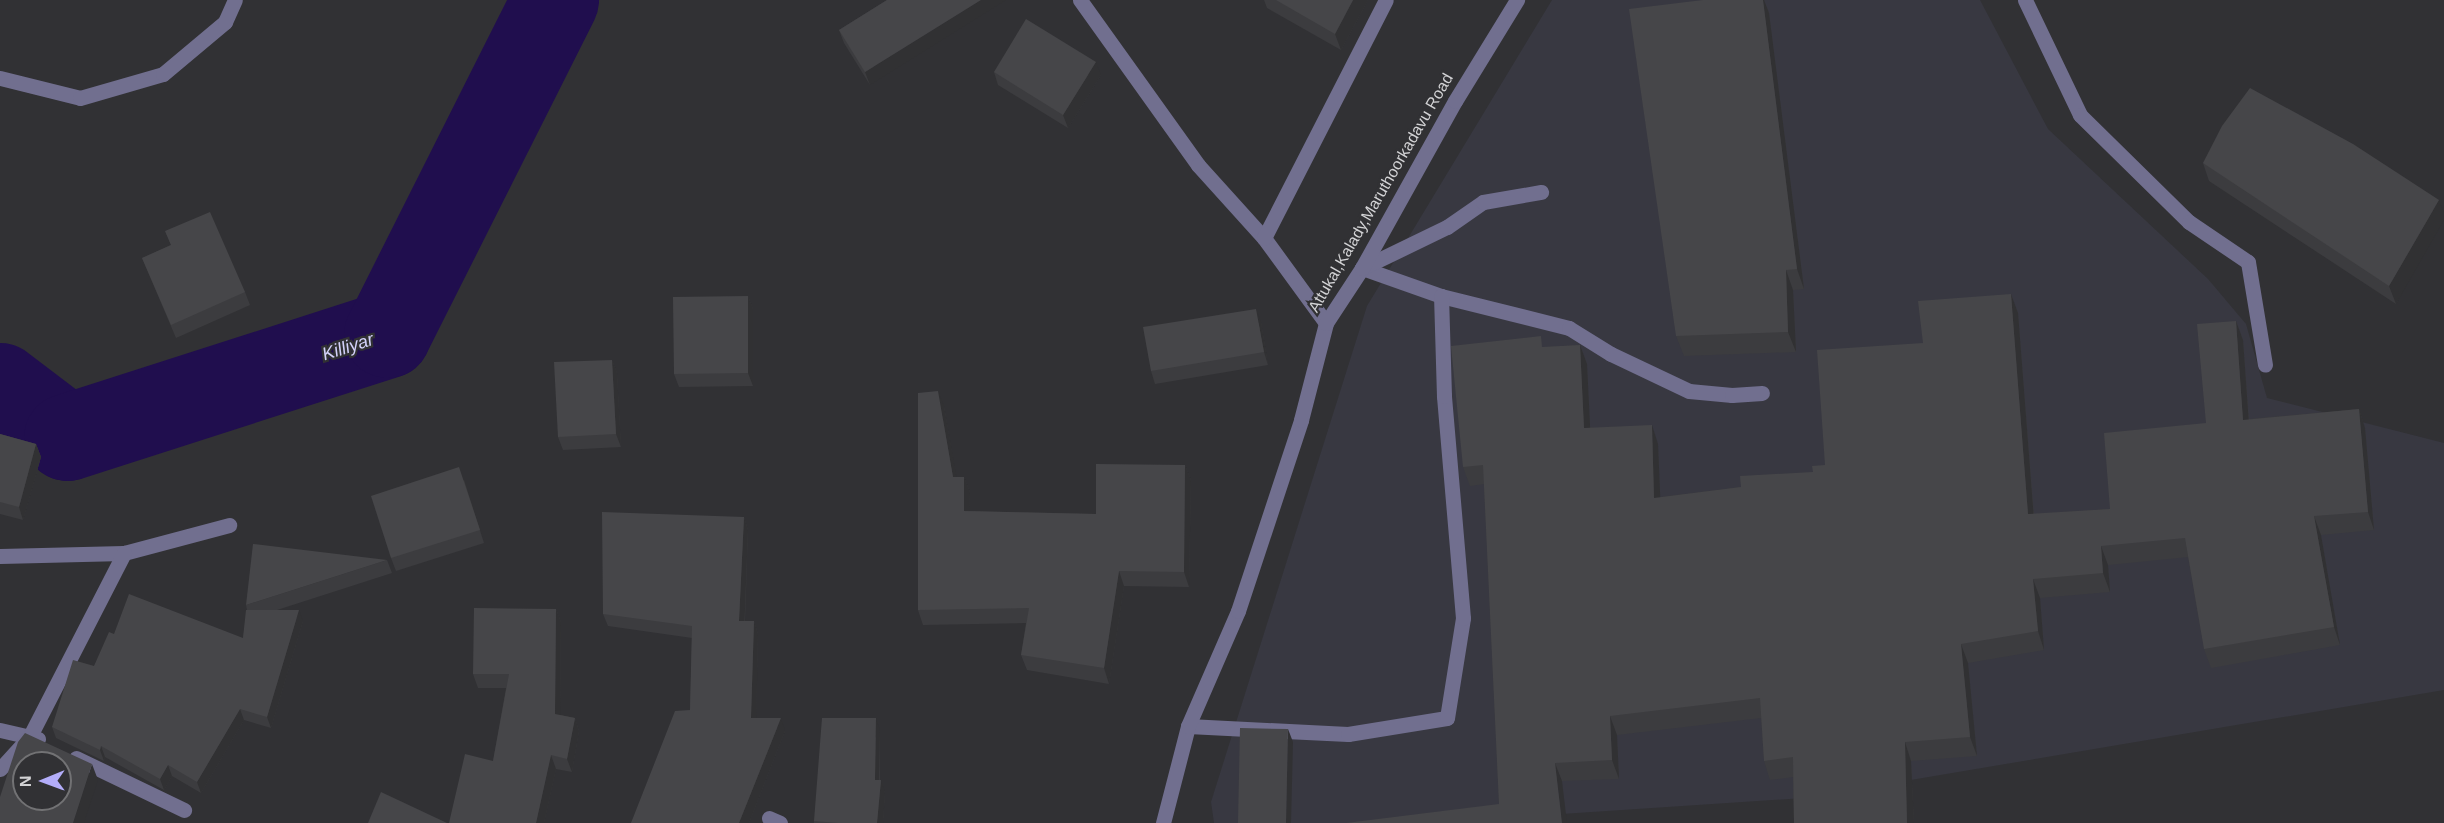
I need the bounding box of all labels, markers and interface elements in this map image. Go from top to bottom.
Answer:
street label: Attukal,Kalady,Maruthoorkadavu Road [1304,70,1458,316]
water label: Killiyar [319,329,377,365]
north arrow [12,751,72,811]
text: N [17,775,34,787]

